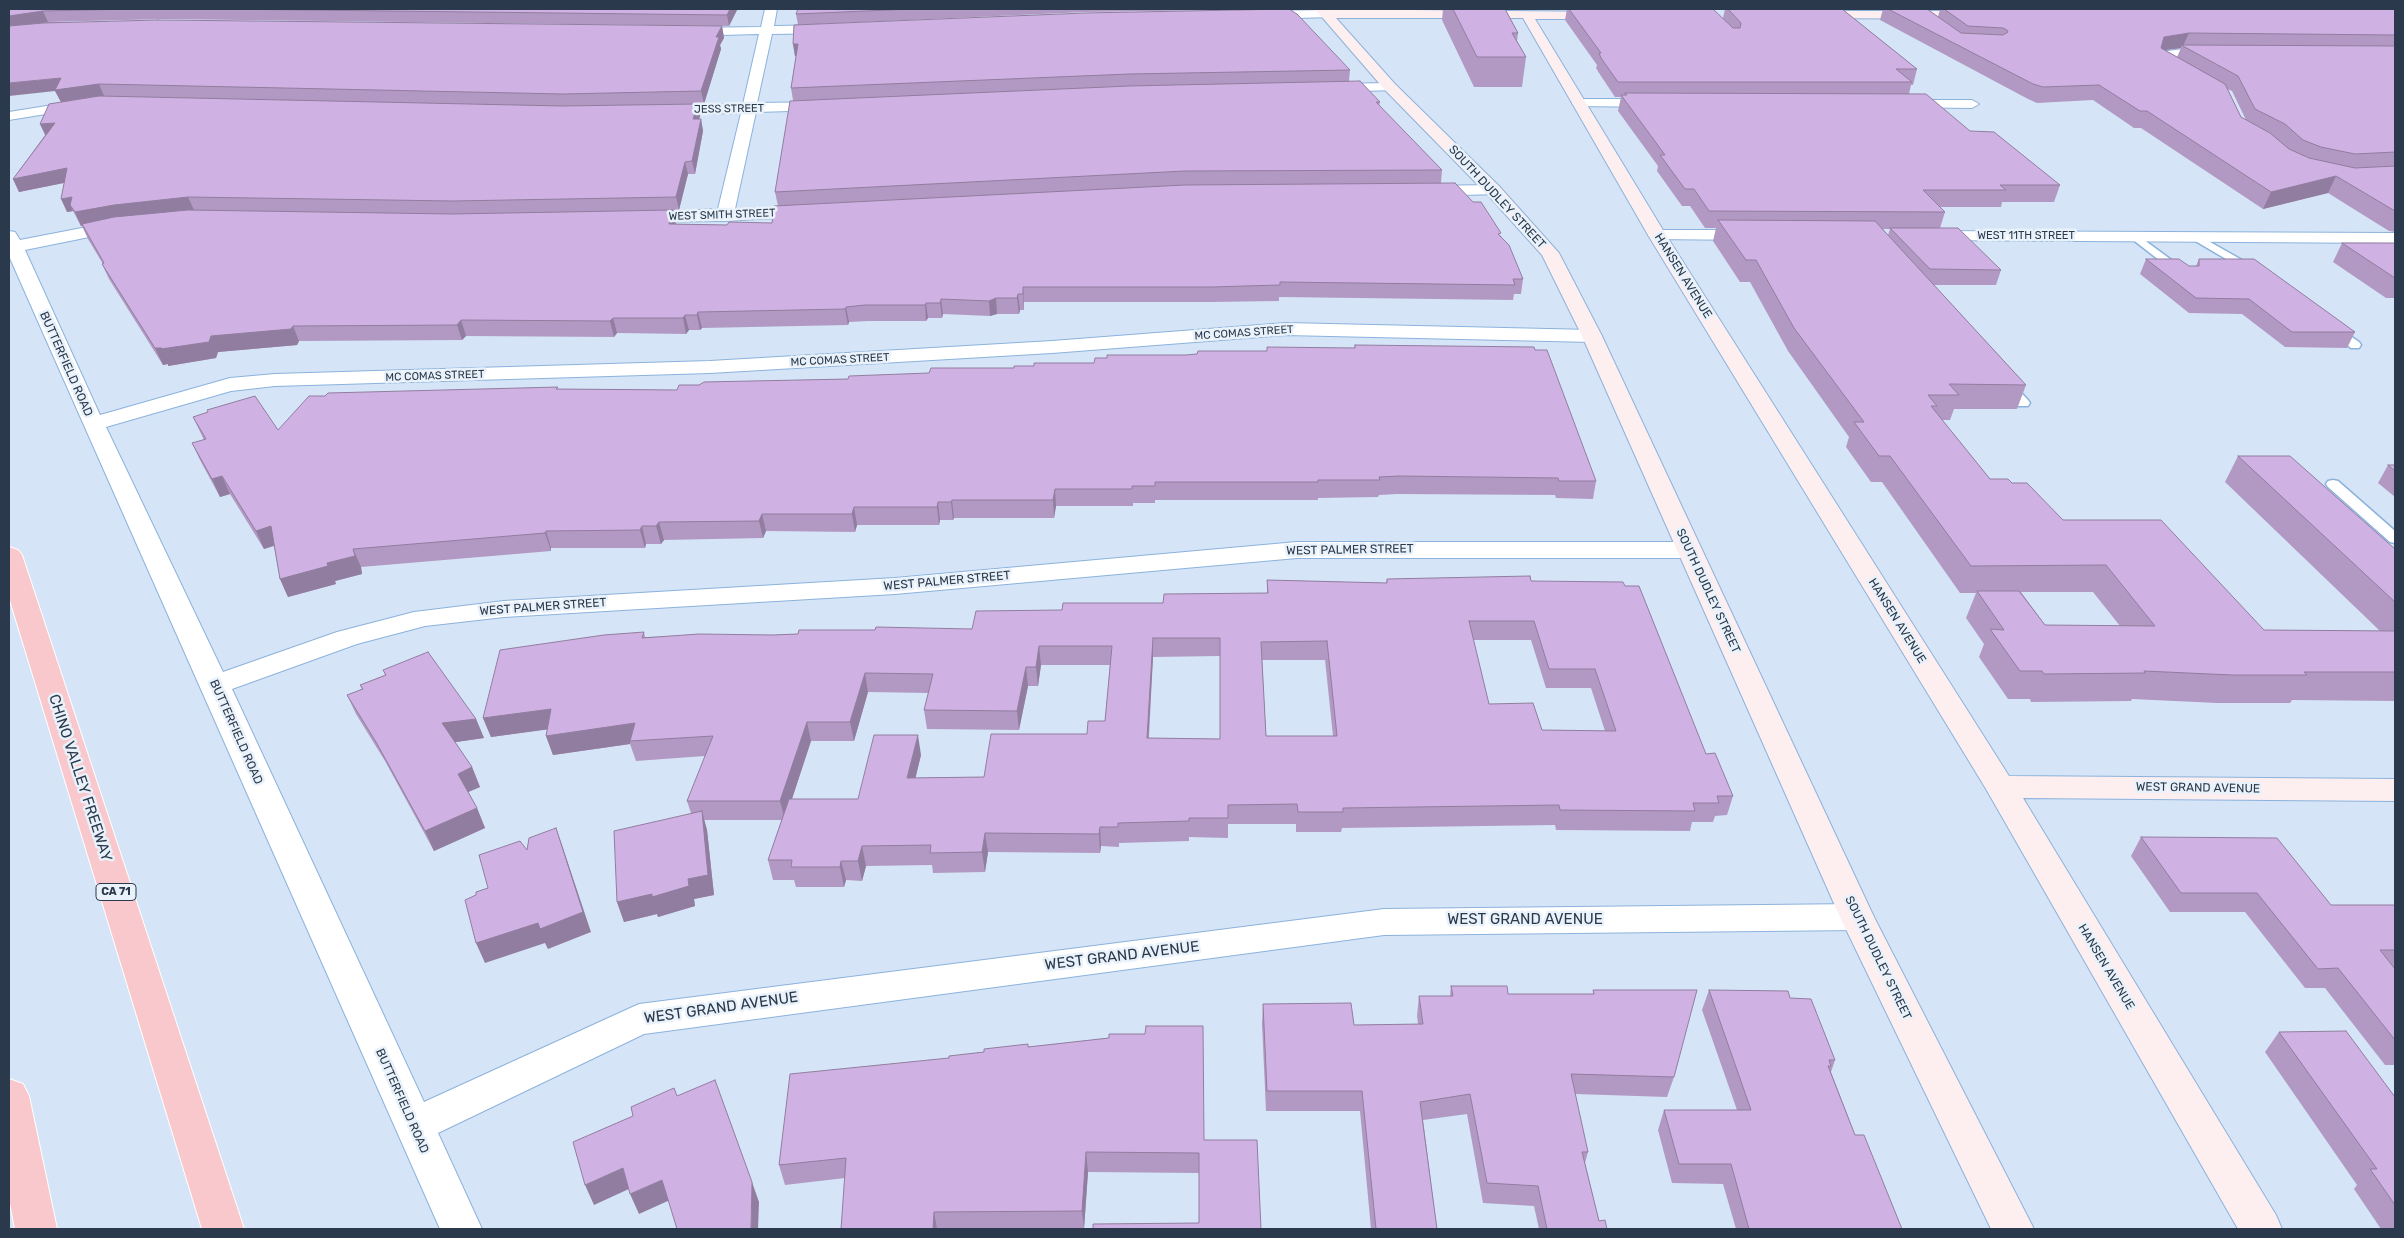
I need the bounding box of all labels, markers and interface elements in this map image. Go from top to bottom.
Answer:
street label: JESS STREET [694,102,764,116]
street label: SOUTH DUDLEY STREET [1445,142,1549,252]
street label: WEST SMITH STREET [668,207,776,223]
street label: WEST 11TH STREET [1977,229,2075,243]
street label: HANSEN AVENUE [1651,231,1715,321]
street label: BUTTERFIELD ROAD [36,309,96,419]
street label: MC COMAS STREET [1194,323,1294,343]
street label: MC COMAS STREET [790,351,890,369]
street label: MC COMAS STREET [385,368,485,384]
street label: SOUTH DUDLEY STREET [1673,526,1743,656]
street label: WEST PALMER STREET [1286,542,1414,558]
street label: WEST PALMER STREET [883,568,1011,594]
street label: HANSEN AVENUE [1865,576,1929,666]
street label: WEST PALMER STREET [479,595,607,619]
street label: BUTTERFIELD ROAD [206,677,266,787]
street label: CHINO VALLEY FREEWAY [44,692,116,864]
street label: WEST GRAND AVENUE [2136,780,2260,796]
road number: CA 71 [96,884,136,900]
street label: SOUTH DUDLEY STREET [1842,894,1914,1022]
street label: WEST GRAND AVENUE [1447,911,1603,929]
street label: HANSEN AVENUE [2075,921,2137,1013]
street label: WEST GRAND AVENUE [1044,938,1200,974]
street label: WEST GRAND AVENUE [643,988,799,1028]
street label: BUTTERFIELD ROAD [372,1046,432,1156]

